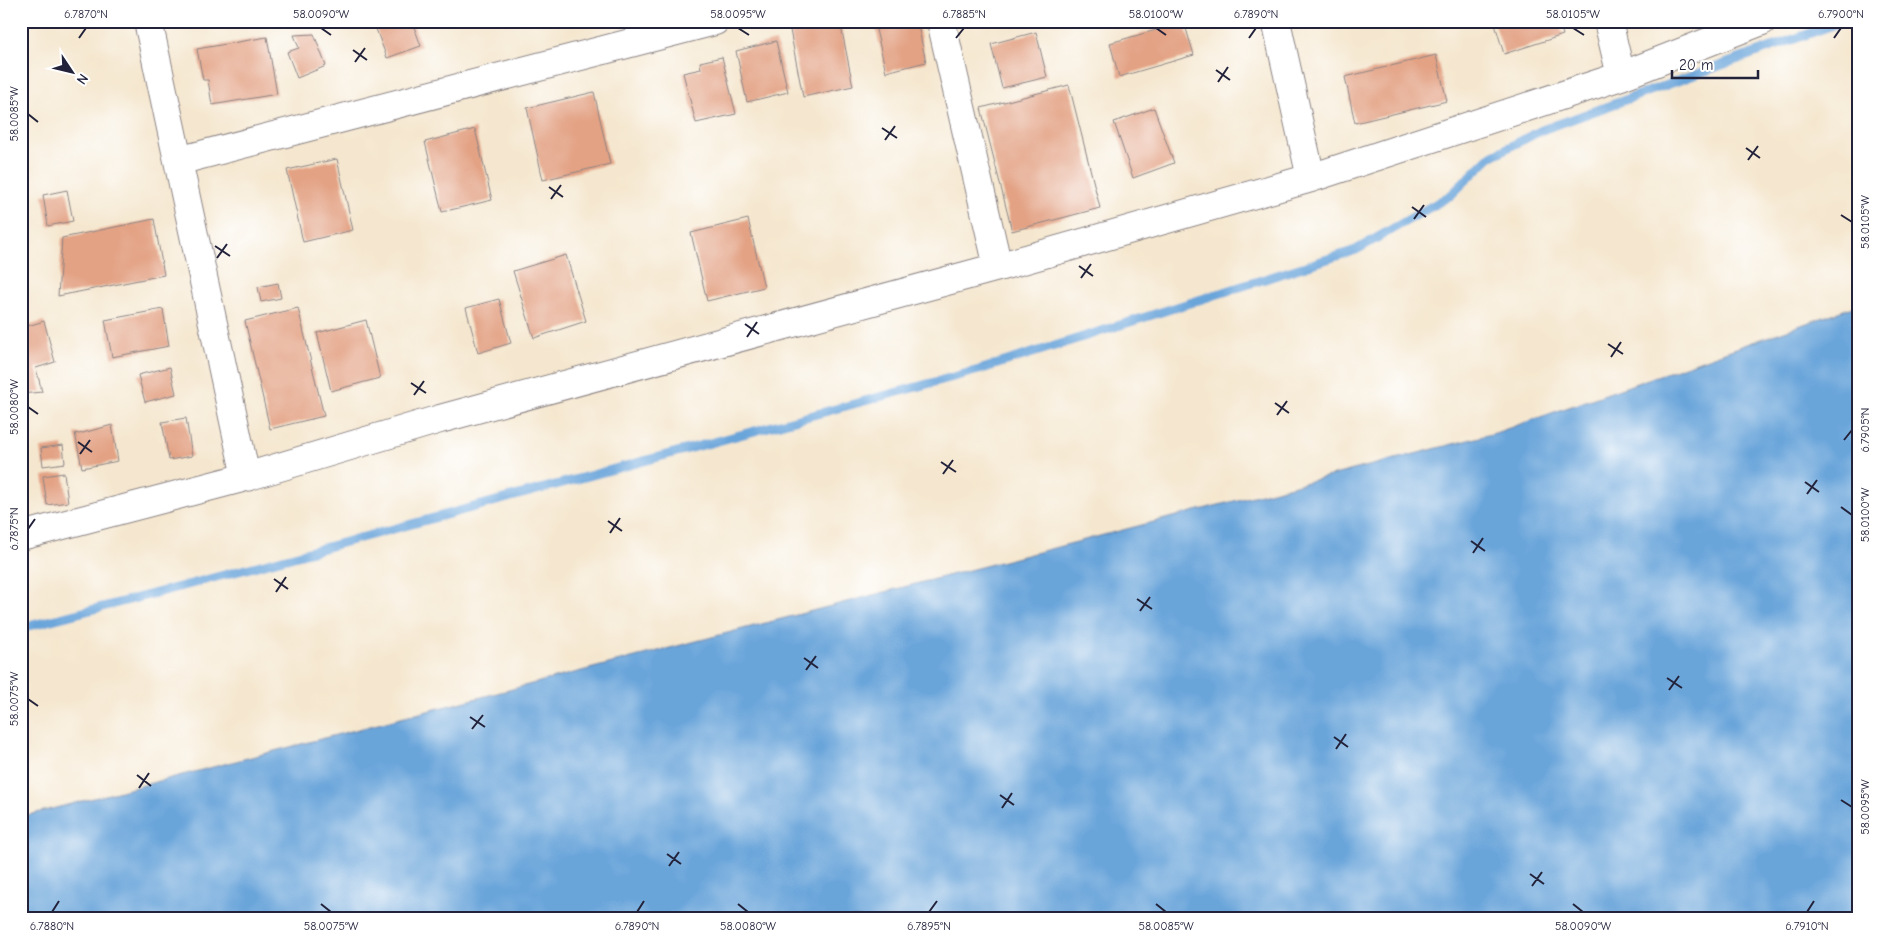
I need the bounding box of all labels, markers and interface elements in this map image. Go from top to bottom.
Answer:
text: 6.7870°N [64,7,108,21]
text: 58.0090°W [293,7,350,21]
text: 58.0095°W [710,7,766,21]
text: 6.7885°N [942,7,986,21]
text: 58.0100°W [1129,7,1184,21]
text: 6.7890°N [1234,7,1278,21]
text: 58.0105°W [1546,7,1600,21]
text: 6.7900°N [1818,7,1864,21]
north arrow [48,48,98,98]
scale bar [1672,48,1758,80]
text: 20 m [1679,56,1713,74]
text: N [73,71,92,88]
text: 58.0085°W [7,86,21,142]
text: 58.0105°W [1858,195,1872,249]
text: 58.0080°W [7,378,21,435]
text: 6.7905°N [1858,407,1872,453]
text: 58.0100°W [1858,487,1872,542]
text: 6.7875°N [7,507,21,551]
text: 58.0075°W [7,671,21,726]
text: 58.0095°W [1858,779,1872,835]
text: 6.7880°N [30,919,74,933]
text: 58.0075°W [304,919,359,933]
text: 6.7890°N [615,919,659,933]
text: 58.0080°W [720,919,777,933]
text: 6.7895°N [907,919,951,933]
text: 58.0085°W [1138,919,1194,933]
text: 58.0090°W [1555,919,1612,933]
text: 6.7910°N [1785,919,1829,933]

